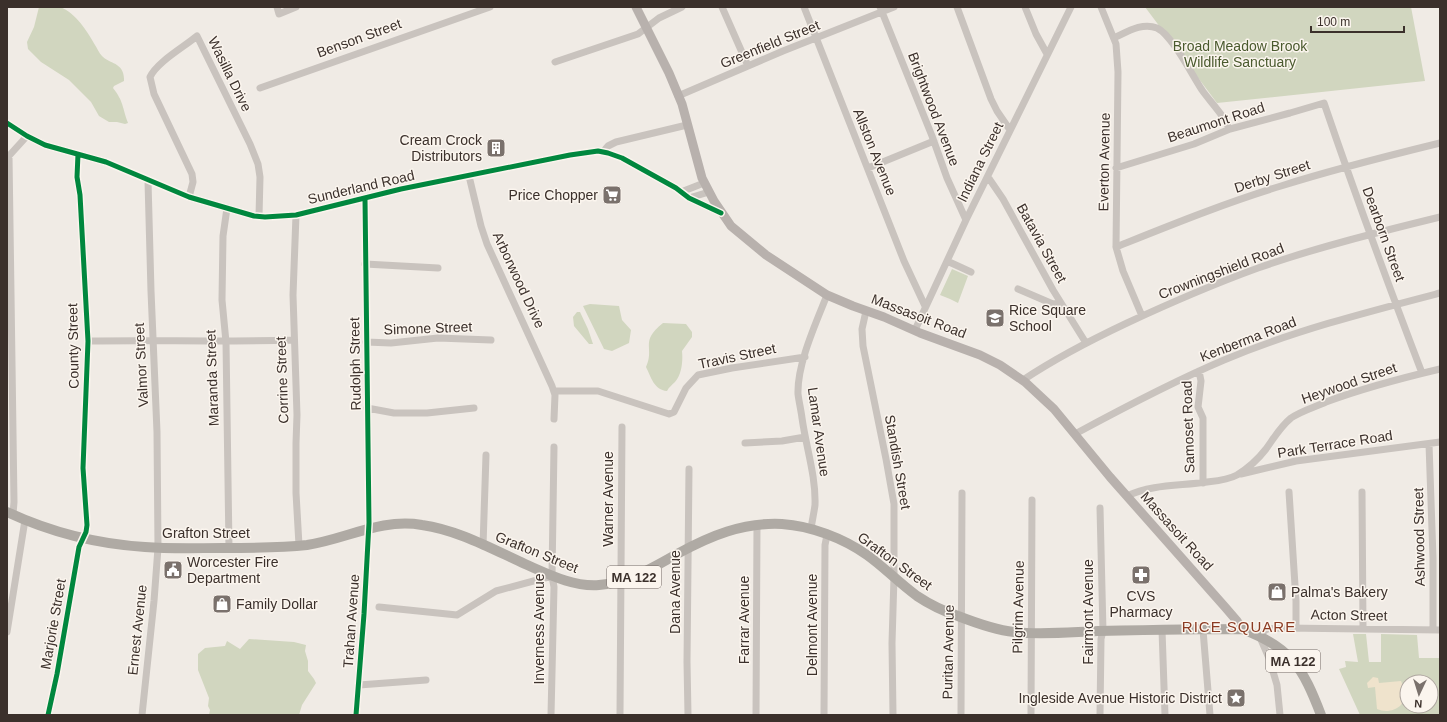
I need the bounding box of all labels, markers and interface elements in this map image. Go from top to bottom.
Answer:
scale bar [1311,8,1404,34]
street label: Benson Street [315,15,404,61]
text: 100 m [1317,15,1350,29]
street label: Greenfield Street [718,17,822,71]
street label: Wasilla Drive [205,34,255,114]
park label: Broad Meadow Brook Wildlife Sanctuary [1173,38,1308,70]
street label: Brightwood Avenue [905,50,963,168]
street label: Beaumont Road [1165,99,1267,145]
street label: Allston Avenue [850,106,900,198]
street label: Everton Avenue [1095,112,1113,211]
street label: Indiana Street [954,119,1006,205]
place label: Cream Crock Distributors [400,132,483,164]
building icon: Cream Crock Distributors [485,137,507,159]
street label: Derby Street [1232,156,1312,196]
street label: Sunderland Road [306,167,416,207]
supermarket icon: Price Chopper [601,184,623,206]
street label: Dearborn Street [1359,184,1409,284]
place label: Price Chopper [509,187,598,203]
street label: Batavia Street [1014,201,1070,285]
street label: Arborwood Drive [490,229,548,331]
street label: Crowningshield Road [1156,240,1286,302]
street label: Massasoit Road [869,291,969,341]
place label: Rice Square School [1009,302,1086,334]
street label: County Street [64,303,82,389]
school or university icon: Rice Square School [984,307,1006,329]
street label: Kenberma Road [1198,313,1298,365]
street label: Rudolph Street [346,317,364,411]
street label: Simone Street [383,318,473,338]
street label: Valmor Street [131,322,151,408]
street label: Maranda Street [202,329,222,426]
street label: Corrine Street [272,336,292,424]
street label: Travis Street [697,340,777,372]
street label: Heywood Street [1299,359,1399,407]
street label: Samoset Road [1178,380,1198,474]
street label: Lamar Avenue [805,386,833,478]
street label: Standish Street [882,413,914,511]
street label: Park Terrace Road [1276,427,1394,461]
street label: Warner Avenue [600,451,616,547]
street label: Ashwood Street [1410,487,1428,587]
street label: Massasoit Road [1137,488,1217,574]
street label: Grafton Street [162,525,250,541]
street label: Grafton Street [493,528,581,576]
street label: Grafton Street [855,529,935,593]
street label: Dana Avenue [667,550,683,634]
place label: Worcester Fire Department [187,554,279,586]
public building icon: Worcester Fire Department [162,559,184,581]
street label: Fairmont Avenue [1080,559,1096,665]
street label: Pilgrim Avenue [1009,560,1027,654]
pharmacy icon: CVS Pharmacy [1130,564,1152,586]
road number: MA 122 [607,566,661,588]
street label: Trahan Avenue [340,573,362,669]
street label: Inverness Avenue [531,573,547,685]
street label: Delmont Avenue [804,574,820,676]
street label: Farrar Avenue [736,576,752,664]
street label: Marjorie Street [37,577,69,671]
shop icon: Palma's Bakery [1266,581,1288,603]
street label: Ernest Avenue [124,584,150,676]
place label: Palma's Bakery [1291,584,1388,600]
place label: CVS Pharmacy [1109,588,1173,620]
shop icon: Family Dollar [211,593,233,615]
place label: Family Dollar [236,596,318,612]
street label: Puritan Avenue [939,604,957,699]
street label: Acton Street [1310,606,1388,624]
district label: RICE SQUARE [1182,618,1296,635]
road number: MA 122 [1266,650,1320,672]
north arrow [1399,674,1439,714]
place icon: Ingleside Avenue Historic District [1225,687,1247,709]
place label: Ingleside Avenue Historic District [1018,690,1222,706]
text: N [1414,698,1423,710]

